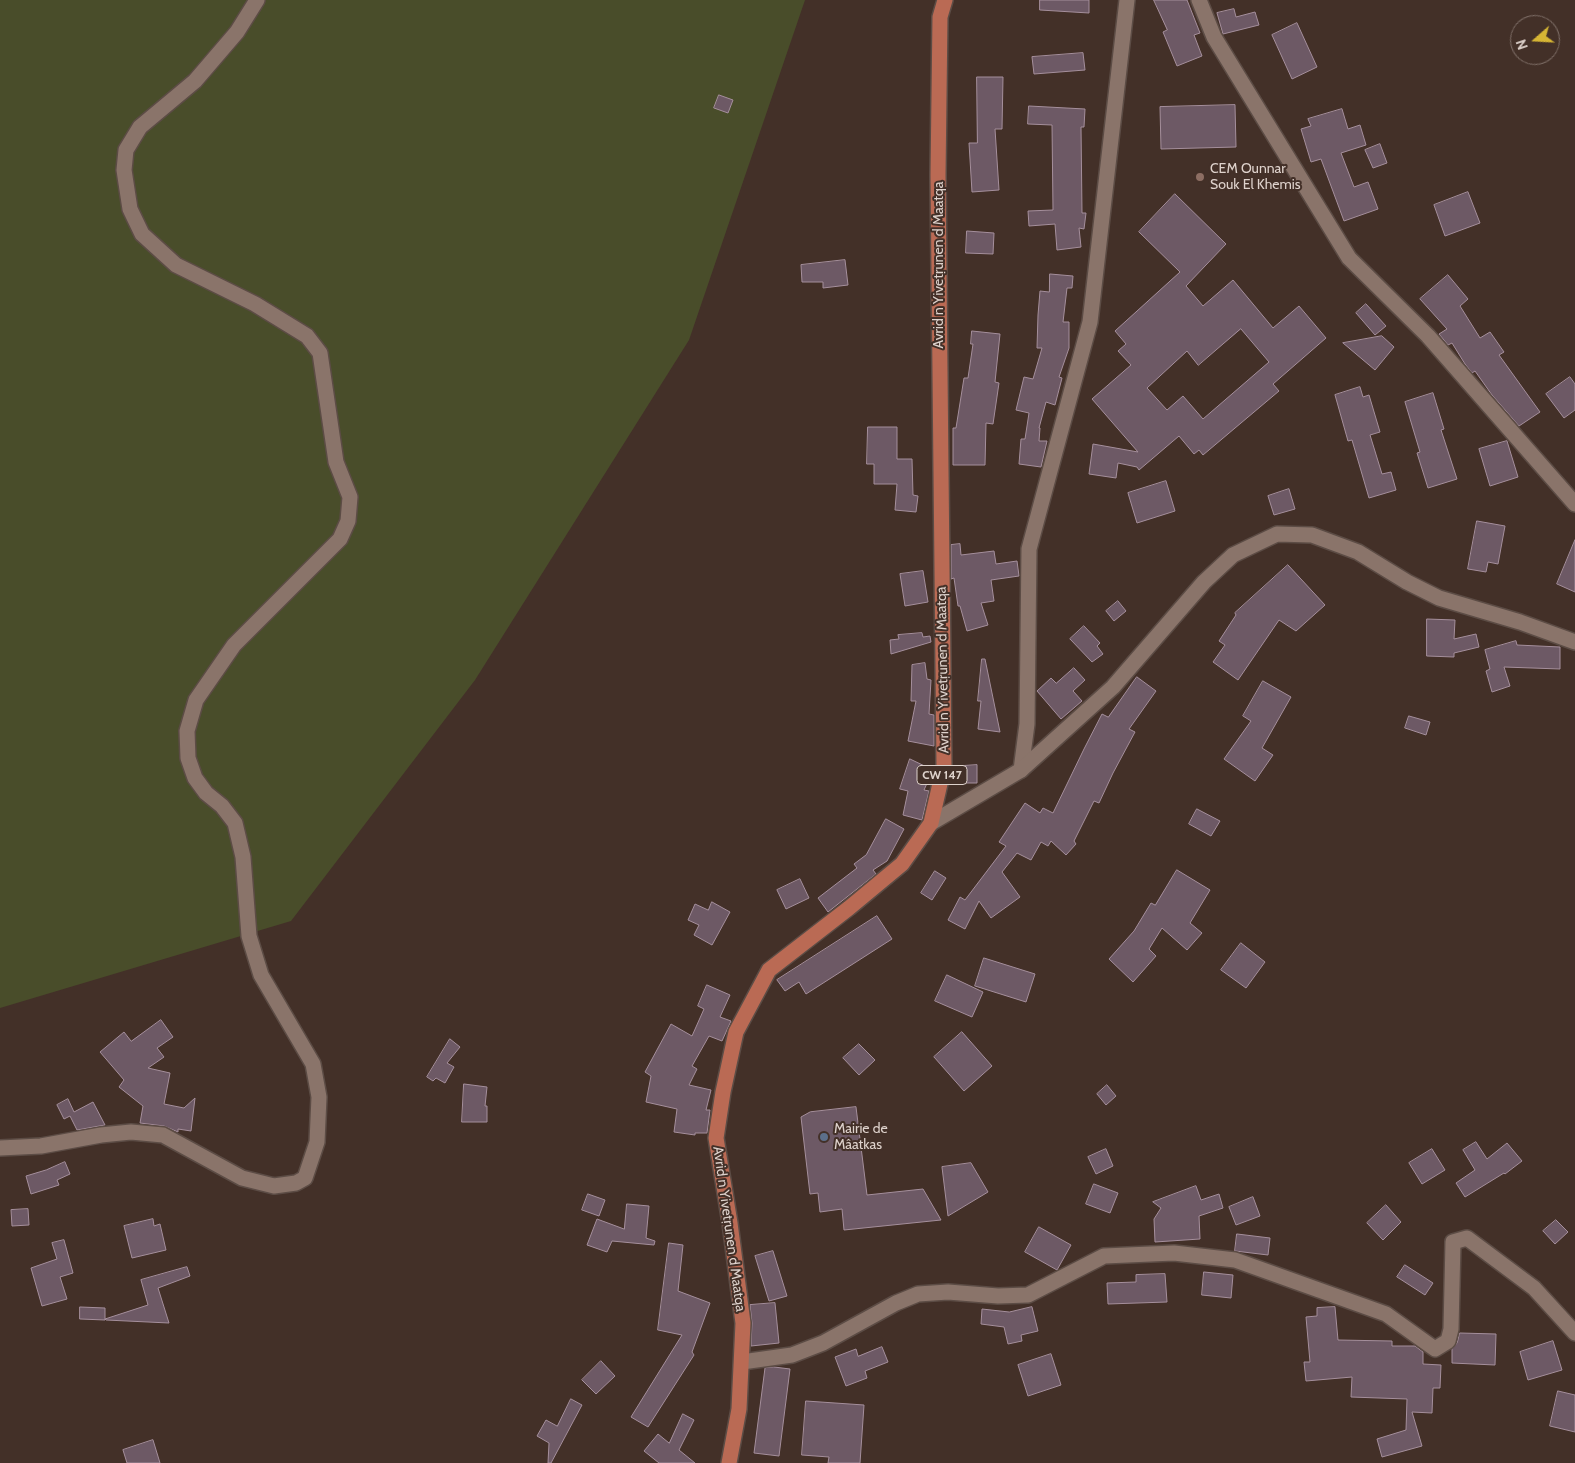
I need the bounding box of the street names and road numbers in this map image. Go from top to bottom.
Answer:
street label: Avrid n Yivetṛunen d Maatqa [931,182,947,348]
street label: Avrid n Yivetṛunen d Maatqa [933,586,953,754]
road number: CW 147 [917,766,967,784]
street label: Avrid n Yivetṛunen d Maatqa [709,1145,749,1313]

